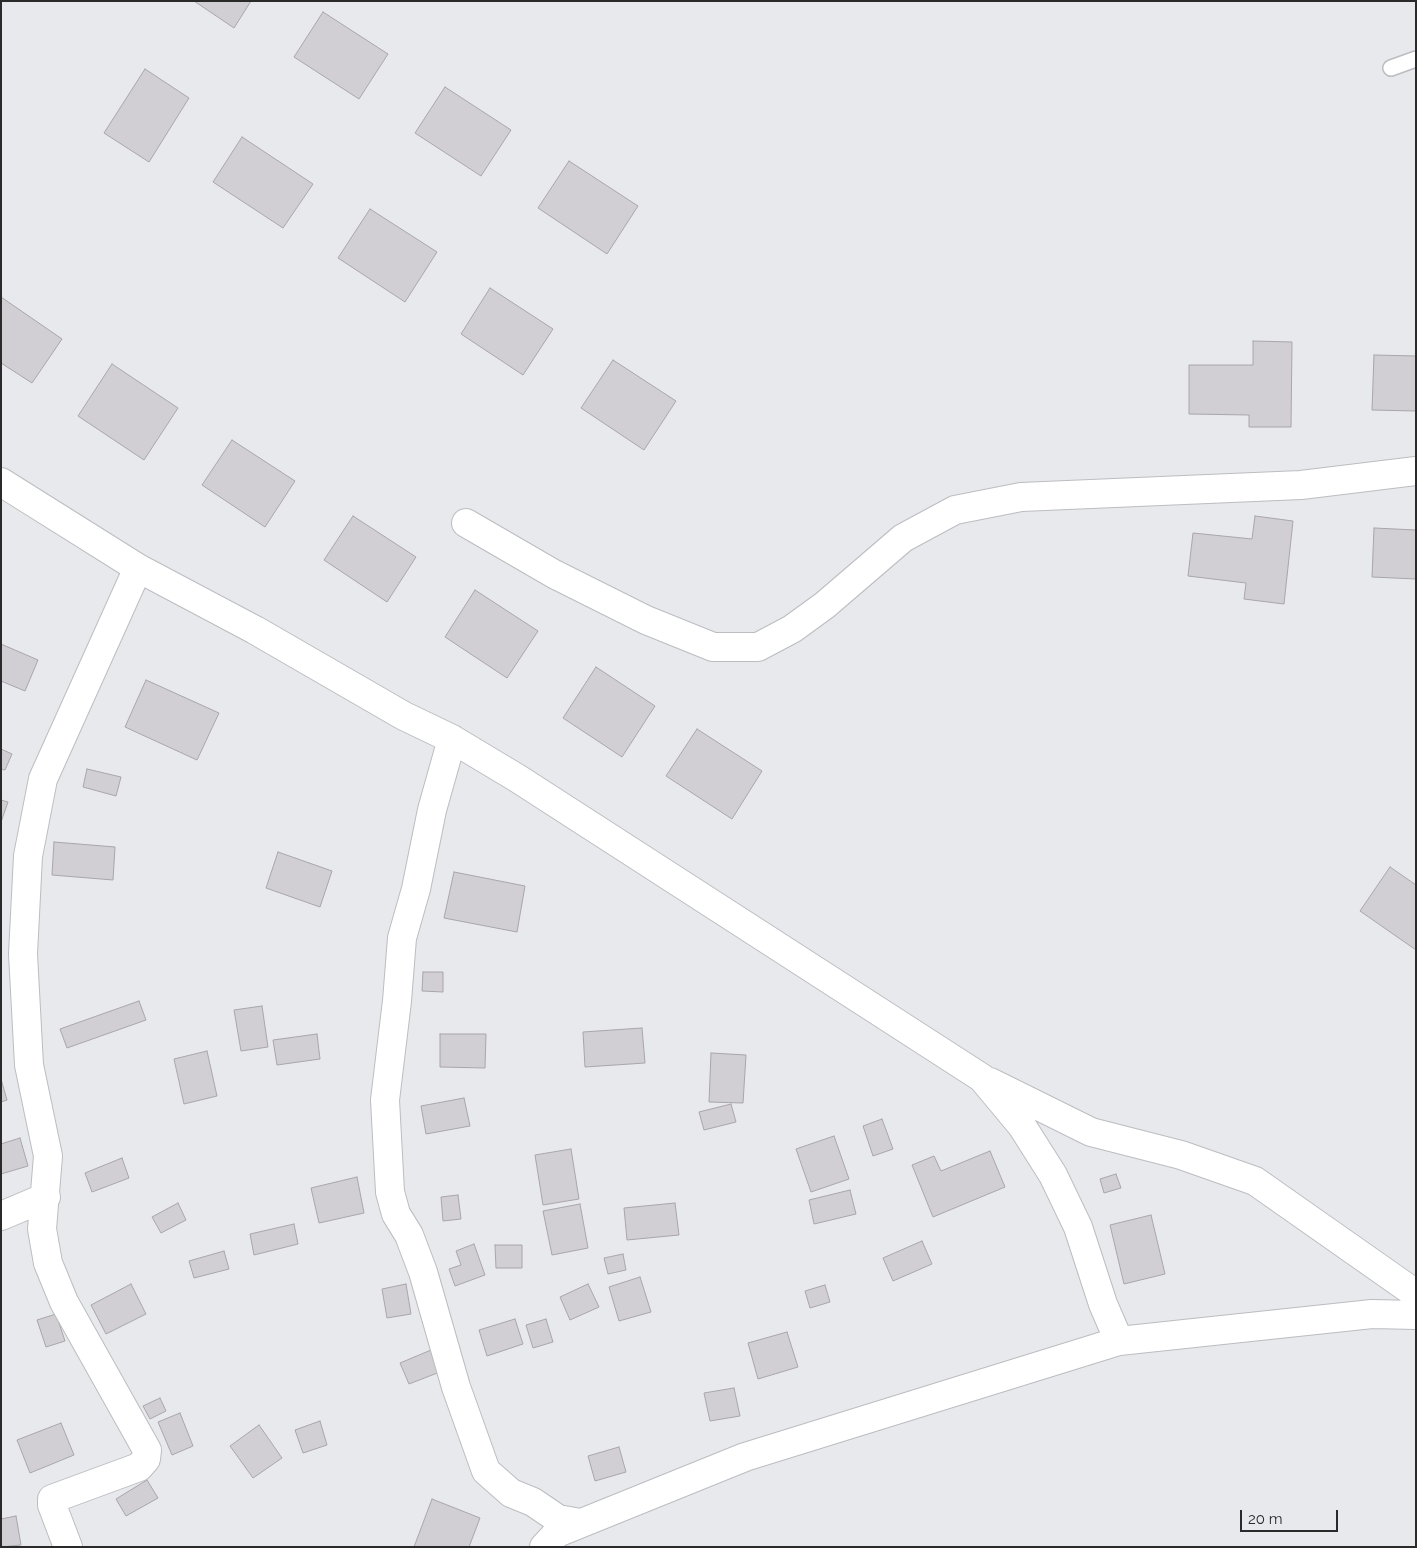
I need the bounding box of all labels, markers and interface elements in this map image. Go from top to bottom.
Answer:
scale bar [1242,1500,1340,1532]
text: 20 m [1248,1510,1283,1528]

